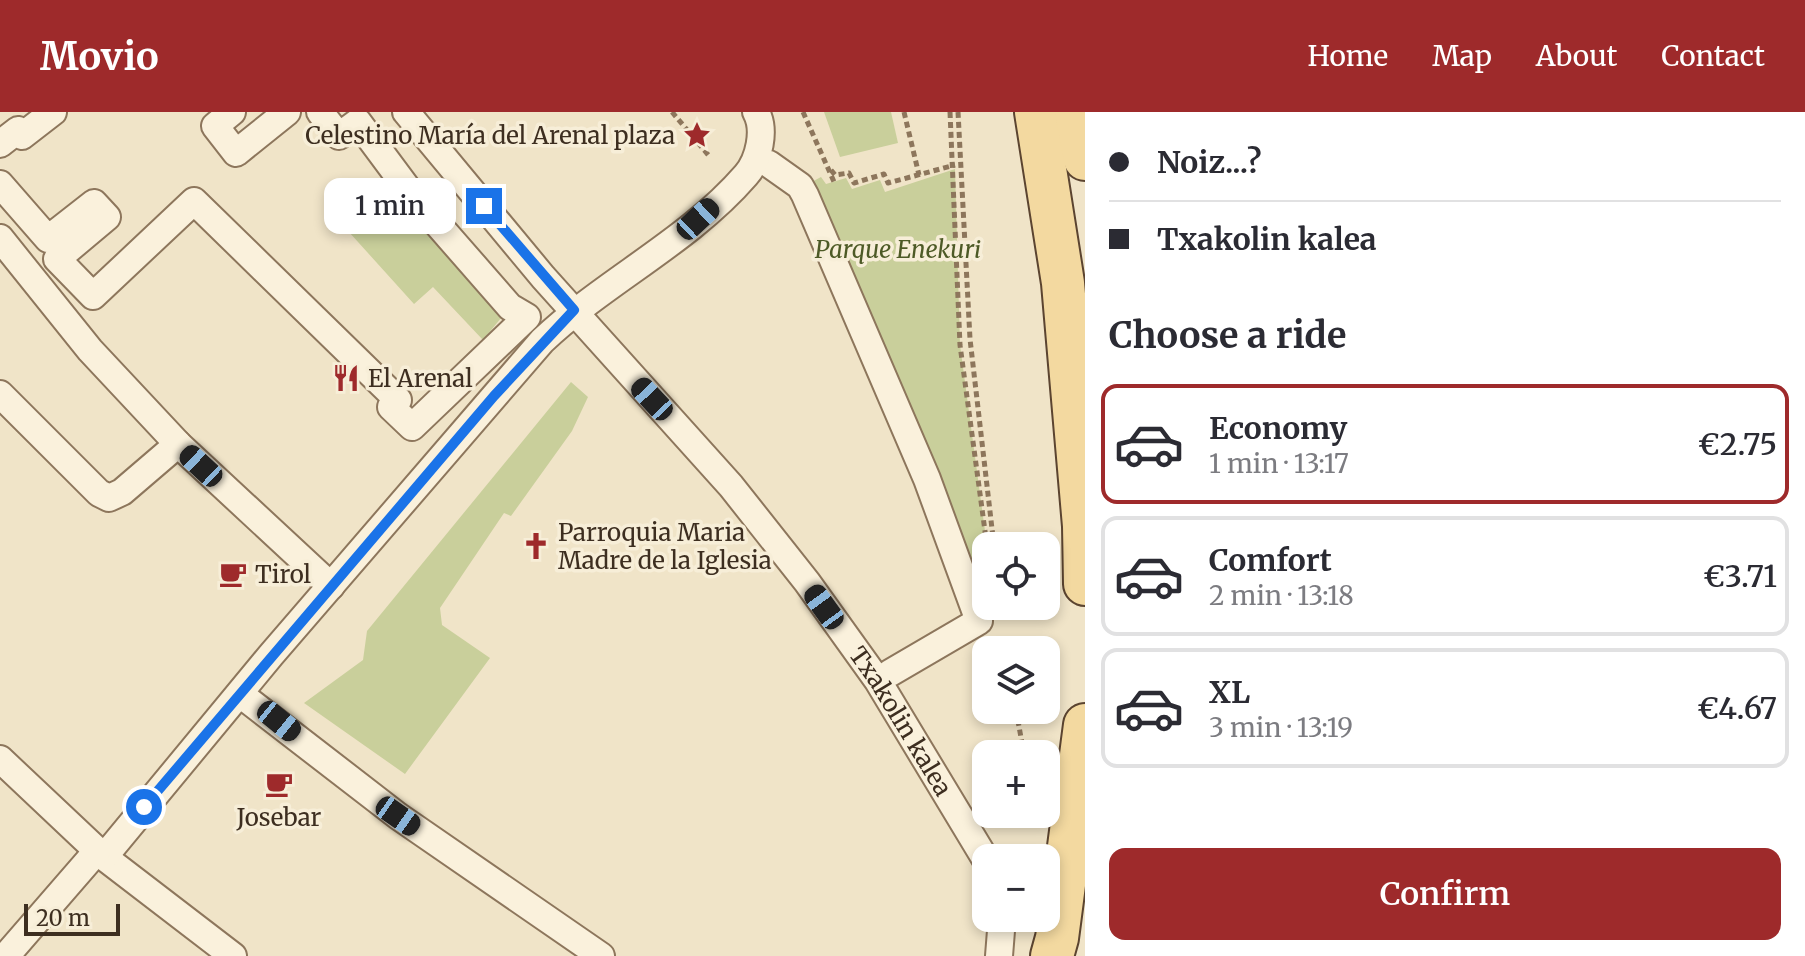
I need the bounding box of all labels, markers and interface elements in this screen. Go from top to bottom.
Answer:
text: Movio [40,33,159,80]
text: Home [1307,38,1388,74]
text: Map [1432,38,1492,74]
text: About [1536,38,1617,74]
text: Contact [1661,38,1765,74]
place label: Celestino María del Arenal plaza [305,120,675,151]
place icon: Celestino María del Arenal plaza [682,120,712,150]
text: Noiz...? [1157,143,1261,181]
callout: 1 min [324,178,456,234]
route end [466,188,502,224]
text: 1 min [355,189,425,222]
car [672,194,724,244]
text: Txakolin kalea [1157,220,1377,258]
park label: Parque Enekuri [815,234,981,265]
text: Choose a ride [1109,313,1346,358]
restaurant icon: El Arenal [331,363,361,393]
place label: El Arenal [368,363,473,394]
car [627,373,677,425]
icon: car [1113,408,1185,480]
text: Economy [1209,409,1347,447]
text: €2.75 [1698,425,1777,463]
car [175,441,227,491]
text: 1 min · 13:17 [1209,447,1349,480]
place label: Parroquia Maria Madre de la Iglesia [558,517,772,576]
church icon: Parroquia Maria Madre de la Iglesia [521,531,551,561]
map controls [972,532,1060,932]
button: locate [972,532,1060,620]
icon: car [1113,540,1185,612]
text: Comfort [1209,541,1332,579]
text: €3.71 [1703,557,1777,595]
cafe icon: Tirol [218,559,248,589]
place label: Tirol [255,559,311,590]
text: 2 min · 13:18 [1209,579,1354,612]
car [800,581,848,633]
button: layers [972,636,1060,724]
street label: Txakolin kalea [843,640,959,802]
icon: car [1113,672,1185,744]
text: XL [1209,673,1250,711]
text: €4.67 [1697,689,1777,727]
car [253,697,305,745]
text: 3 min · 13:19 [1209,711,1353,744]
button: + [972,740,1060,828]
cafe icon: Josebar [264,769,294,799]
route start [126,789,162,825]
car [371,792,425,840]
place label: Josebar [236,802,322,833]
button: − [972,844,1060,932]
button: Confirm [1109,848,1781,940]
scale bar [24,900,120,936]
text: 20 m [36,904,90,932]

